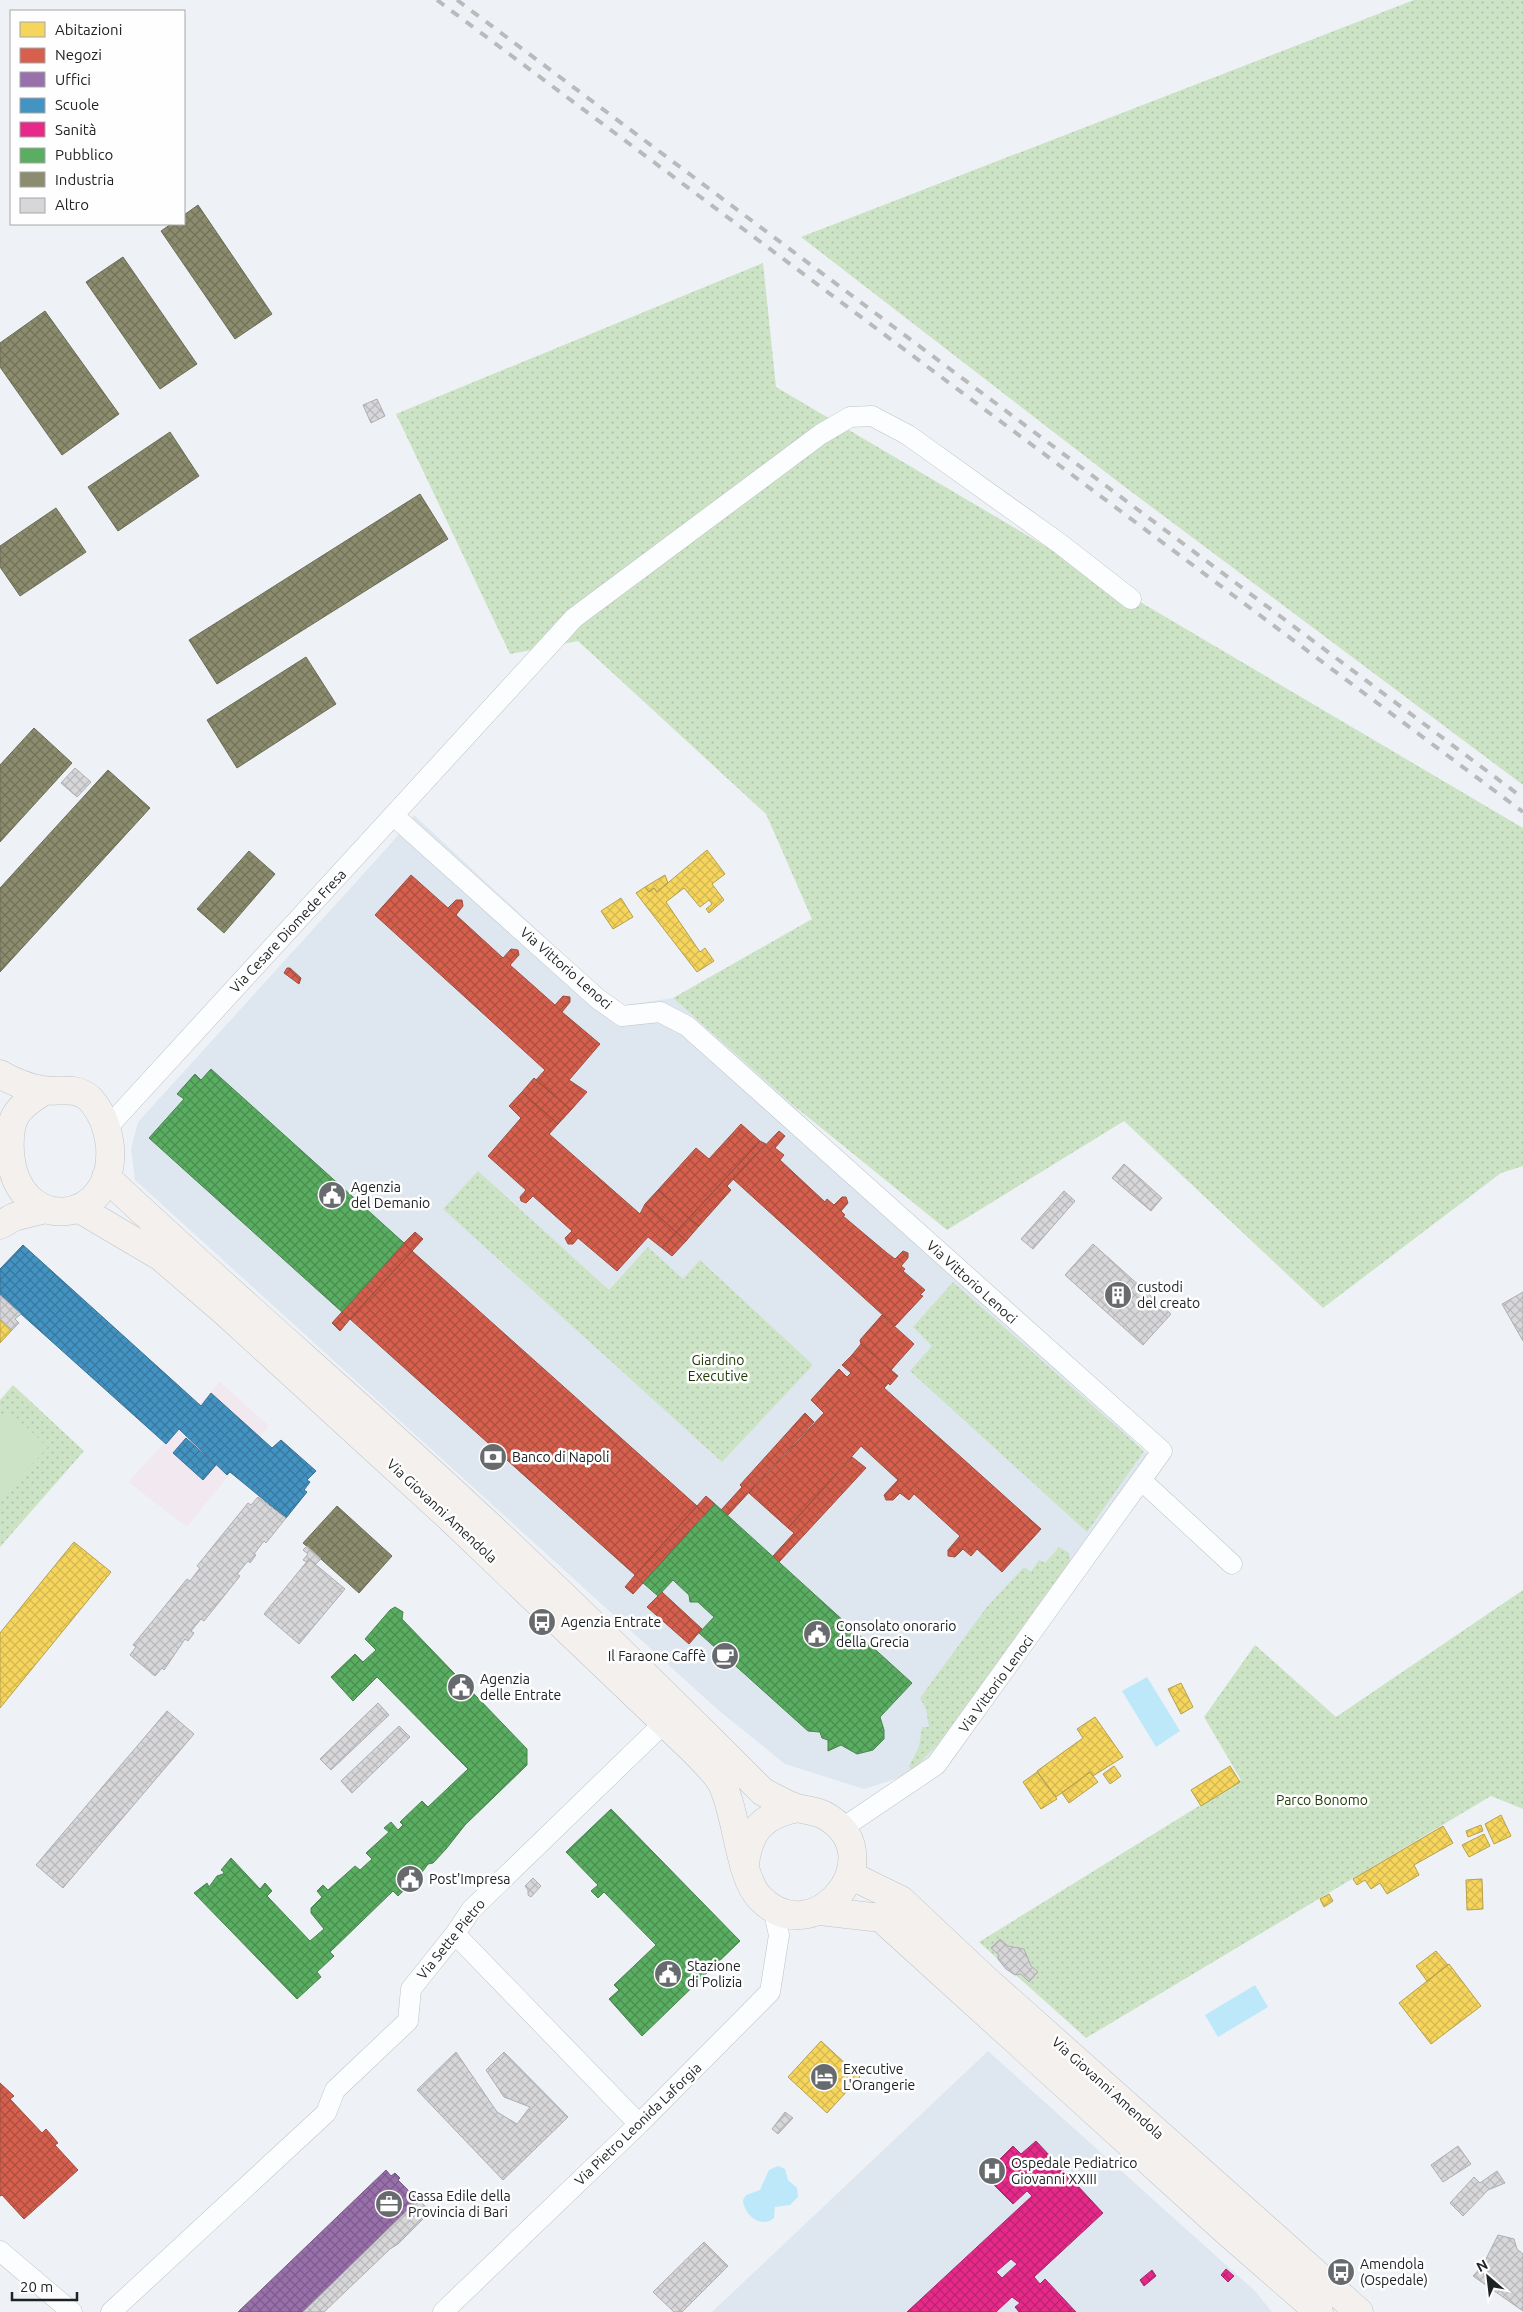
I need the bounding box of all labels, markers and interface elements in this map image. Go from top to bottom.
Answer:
legend [10,10,185,225]
text: Abitazioni [55,21,122,38]
text: Negozi [55,46,102,63]
text: Uffici [55,71,91,88]
text: Scuole [55,96,99,113]
text: Sanità [55,121,96,138]
text: Pubblico [55,146,113,163]
text: Industria [55,171,114,188]
text: Altro [55,196,89,213]
street label: Via Cesare Diomede Fresa [227,866,349,996]
street label: Via Vittorio Lenoci [517,924,615,1012]
place label: Agenzia del Demanio [351,1179,430,1211]
public building icon: Agenzia del Demanio [317,1180,347,1210]
street label: Via Vittorio Lenoci [924,1237,1020,1327]
place label: custodi del creato [1137,1279,1200,1311]
building icon: custodi del creato [1103,1280,1133,1310]
park label: Giardino Executive [688,1352,748,1384]
bank icon: Banco di Napoli [478,1442,508,1472]
place label: Banco di Napoli [512,1449,609,1465]
street label: Via Giovanni Amendola [384,1456,500,1566]
bus stop icon: Agenzia Entrate [527,1607,557,1637]
place label: Agenzia Entrate [561,1614,661,1630]
place label: Consolato onorario della Grecia [836,1618,957,1650]
public building icon: Consolato onorario della Grecia [802,1619,832,1649]
street label: Via Vittorio Lenoci [955,1632,1037,1736]
cafe icon: Il Faraone Caffè [710,1641,740,1671]
place label: Il Faraone Caffè [608,1648,706,1664]
place label: Agenzia delle Entrate [480,1671,561,1703]
public building icon: Agenzia delle Entrate [446,1672,476,1702]
park label: Parco Bonomo [1276,1792,1368,1808]
public building icon: Post'Impresa [395,1864,425,1894]
place label: Post'Impresa [429,1871,511,1887]
street label: Via Sette Pietro [414,1896,488,1982]
place label: Stazione di Polizia [687,1958,742,1990]
public building icon: Stazione di Polizia [653,1959,683,1989]
street label: Via Giovanni Amendola [1049,2034,1167,2142]
street label: Via Pietro Leonida Laforgia [571,2059,705,2189]
place label: Executive L'Orangerie [843,2061,915,2093]
hotel icon: Executive L'Orangerie [809,2062,839,2092]
place label: Ospedale Pediatrico Giovanni XXIII [1011,2155,1137,2187]
hospital icon: Ospedale Pediatrico Giovanni XXIII [977,2156,1007,2186]
place label: Cassa Edile della Provincia di Bari [408,2188,511,2220]
office icon: Cassa Edile della Provincia di Bari [374,2189,404,2219]
north arrow [1463,2252,1513,2302]
place label: Amendola (Ospedale) [1360,2256,1428,2288]
text: N [1474,2256,1490,2275]
bus stop icon: Amendola (Ospedale) [1326,2257,1356,2287]
scale bar [12,2270,78,2302]
text: 20 m [20,2278,53,2295]

